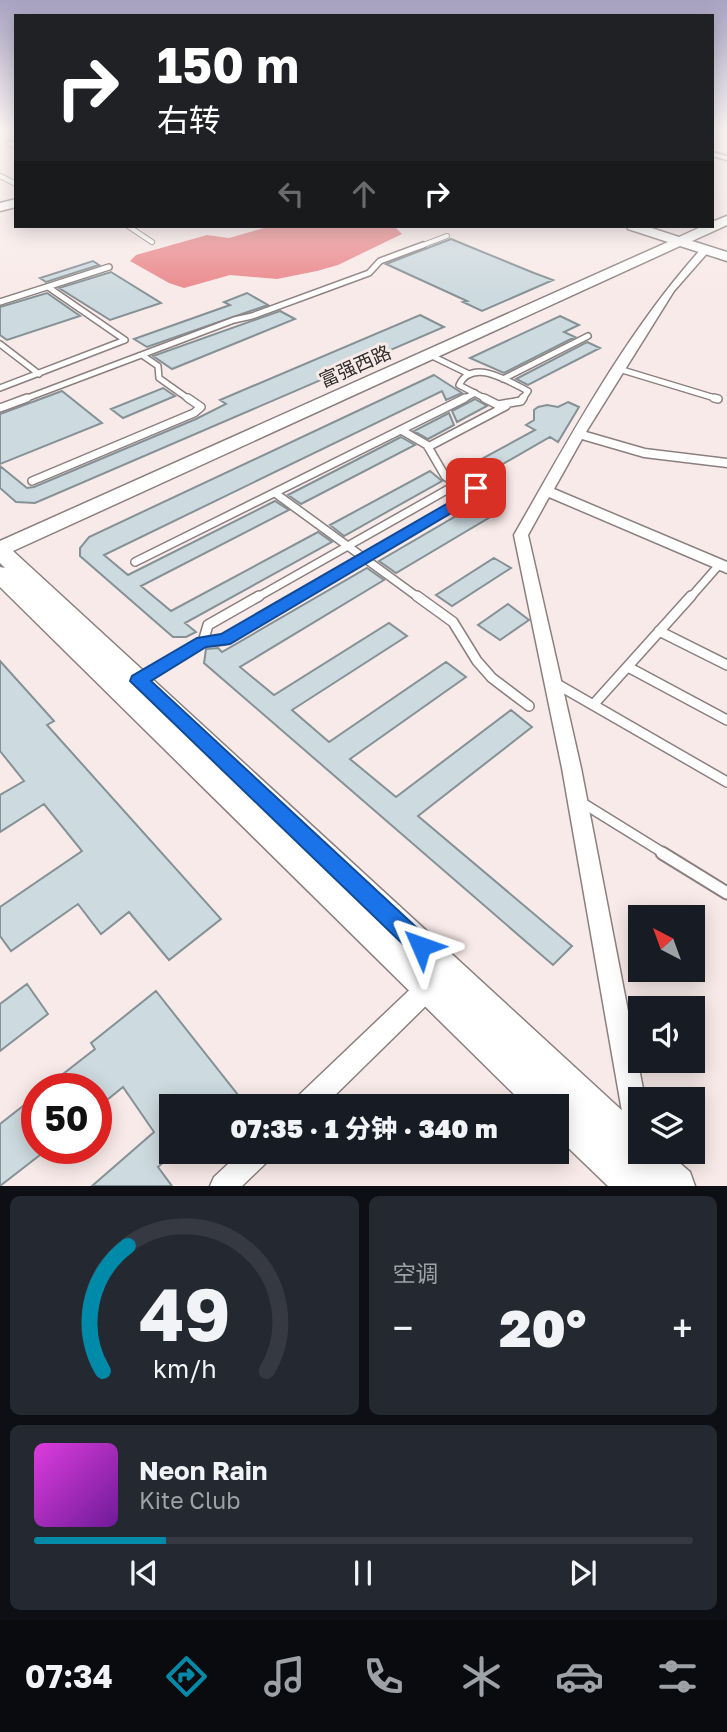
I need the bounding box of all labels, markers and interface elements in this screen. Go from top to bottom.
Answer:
text: 150 m [157,35,299,94]
icon: right [42,42,133,133]
text: 右转 [157,101,221,139]
icon: left [272,175,310,213]
icon: ahead [345,175,383,213]
icon: right [418,175,456,213]
street label: 富强西路 [315,340,394,392]
pin [446,458,506,518]
icon: arrive [457,469,495,507]
north arrow [628,905,705,982]
map controls [628,905,705,1164]
position arrow [384,909,458,983]
button: sound [628,996,705,1073]
speed limit sign: 50 [21,1073,112,1164]
button: layers [628,1087,705,1164]
text: 07:35 · 1 分钟 · 340 m [230,1113,498,1144]
text: 空调 [393,1259,439,1287]
text: 49 [138,1271,230,1358]
text: 20° [499,1296,586,1358]
text: − [393,1305,413,1350]
text: + [672,1305,693,1350]
text: km/h [152,1353,216,1384]
text: Neon Rain [139,1455,268,1486]
text: Kite Club [139,1486,240,1514]
icon: previous [125,1554,163,1592]
icon: pause [344,1554,382,1592]
icon: next [564,1554,602,1592]
icon: directions [162,1652,211,1701]
icon: music [260,1652,309,1701]
icon: phone [359,1652,408,1701]
icon: climate [457,1652,506,1701]
icon: car [555,1652,604,1701]
icon: filters [653,1652,702,1701]
text: 07:34 [25,1657,113,1695]

